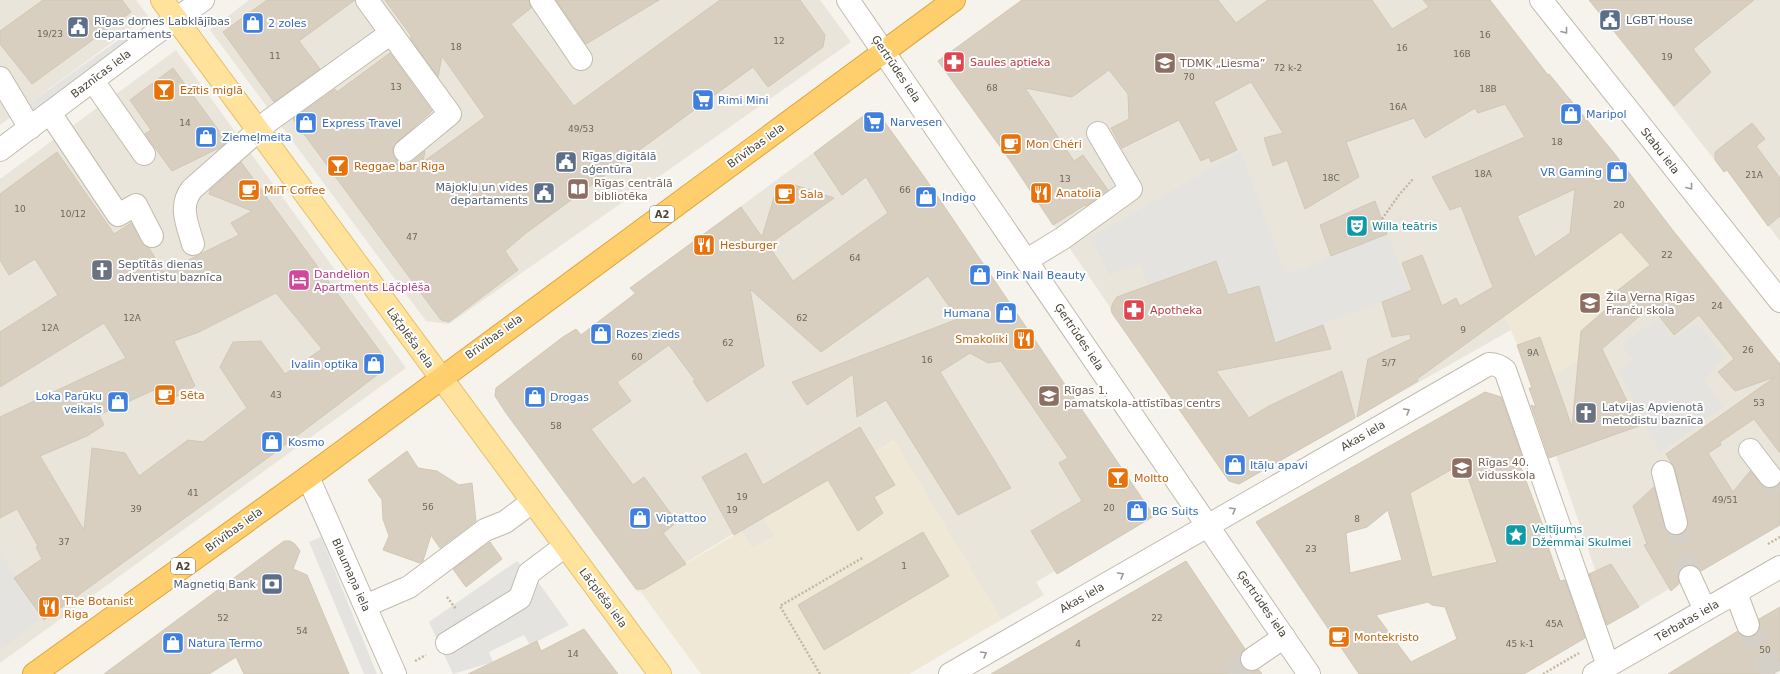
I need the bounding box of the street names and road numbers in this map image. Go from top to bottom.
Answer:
street label: Ģertrūdes iela [869,33,923,105]
street label: Baznīcas iela [68,47,134,101]
street label: Brīvības iela [725,121,787,171]
street label: Stabu iela [1638,125,1682,177]
road number: A2 [650,206,674,222]
street label: Ģertrūdes iela [1052,301,1106,373]
street label: Lāčplēša iela [384,305,436,371]
street label: Brīvības iela [463,312,525,362]
street label: Akas iela [1338,418,1388,454]
street label: Brīvības iela [203,505,265,555]
street label: Blaumaņa iela [329,536,373,614]
road number: A2 [171,558,195,574]
street label: Lāčplēša iela [576,566,630,630]
street label: Ģertrūdes iela [1234,568,1290,640]
street label: Akas iela [1057,580,1107,616]
street label: Tērbatas iela [1652,597,1721,645]

